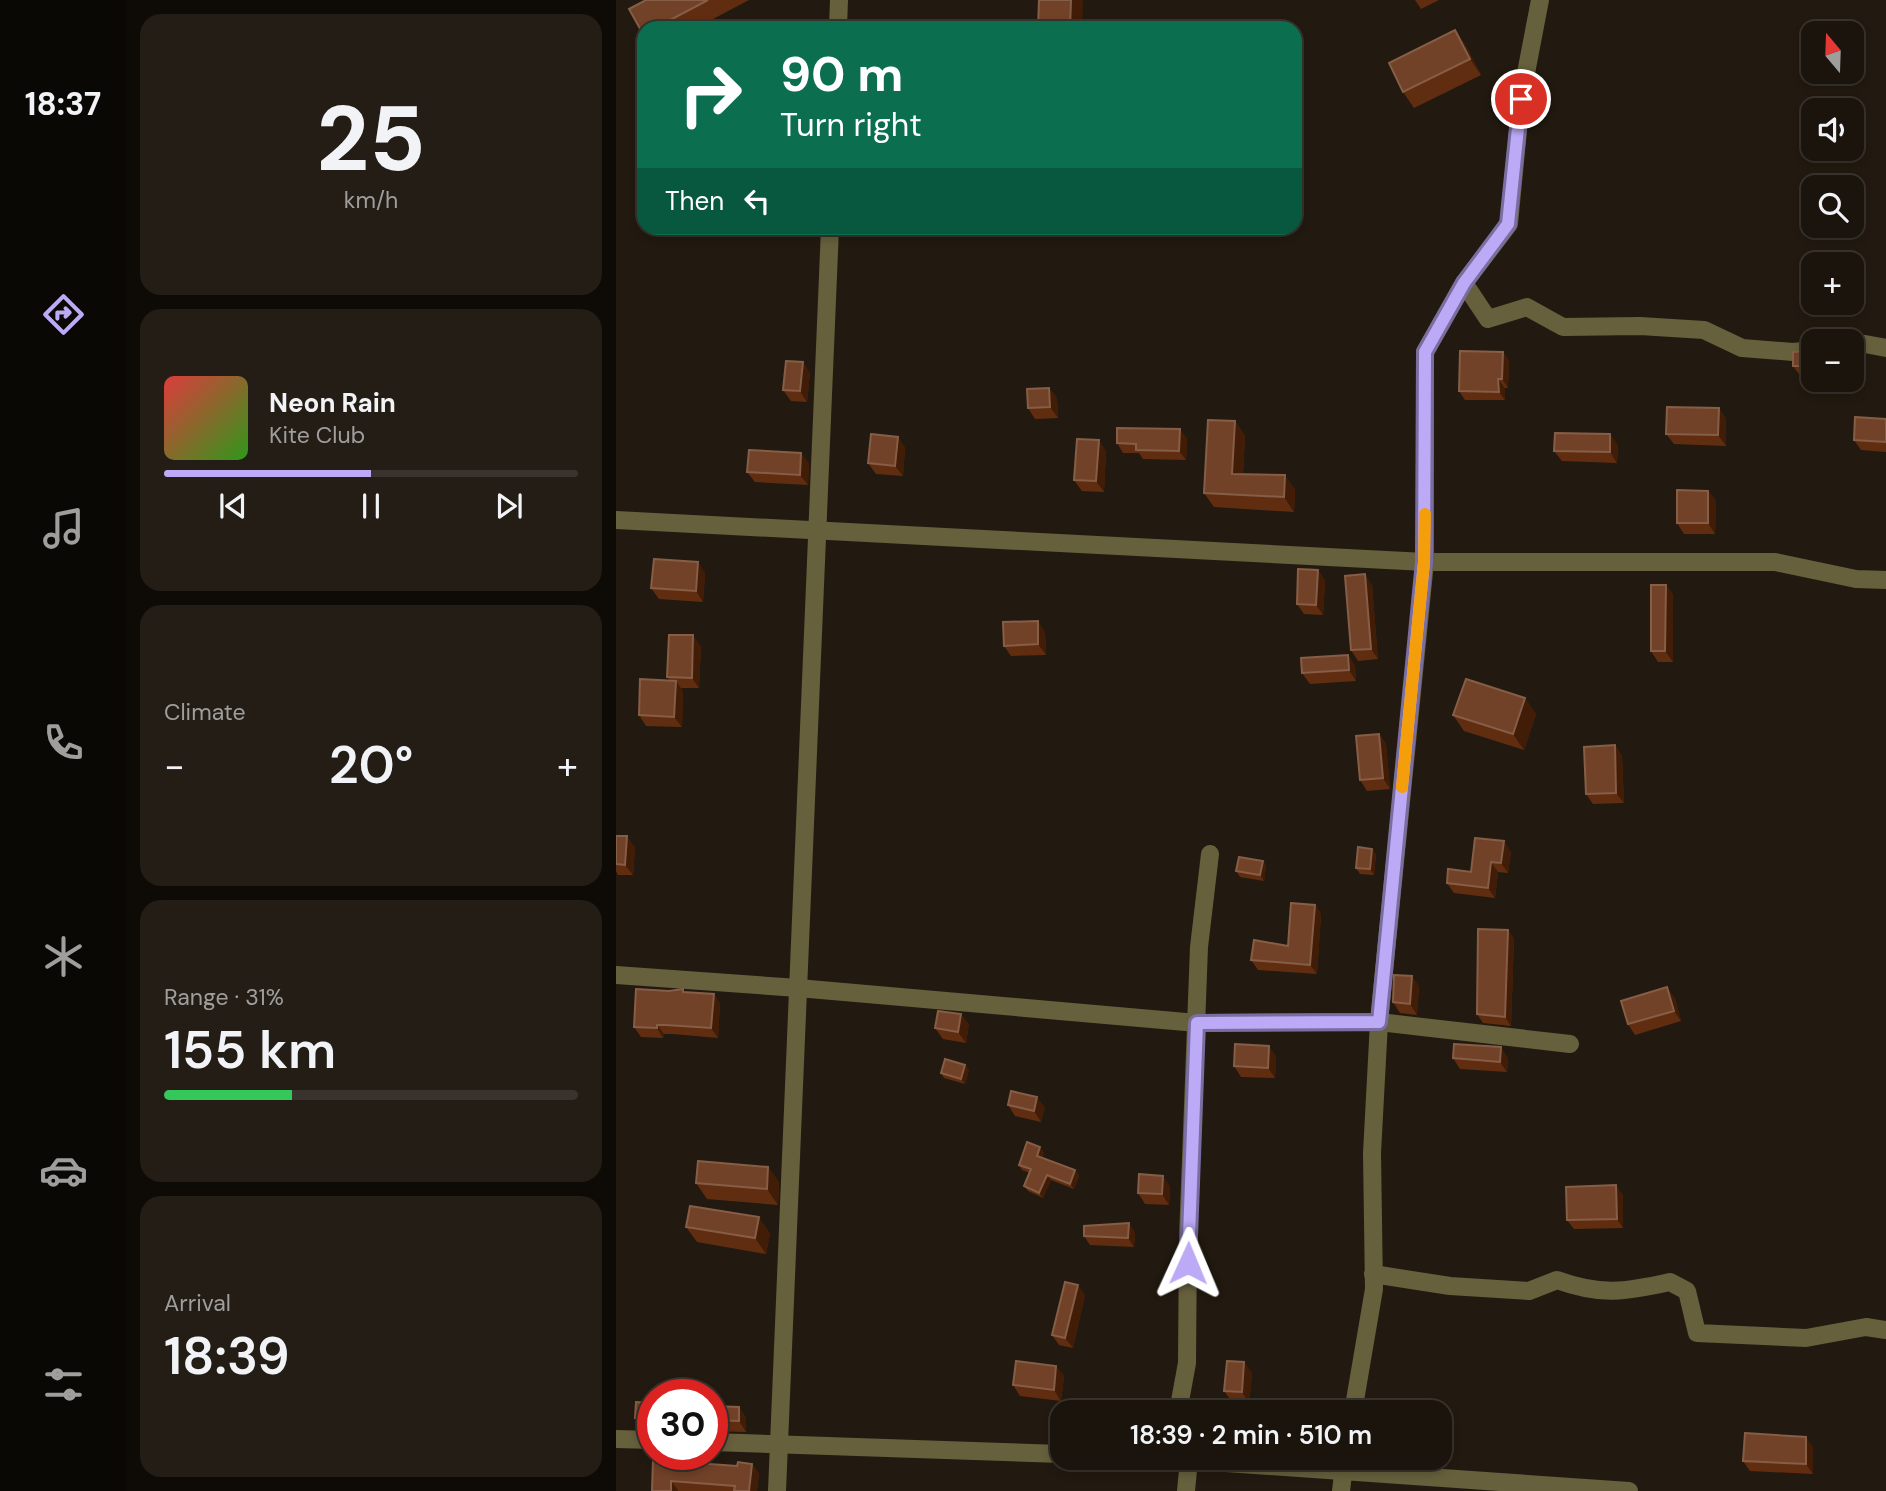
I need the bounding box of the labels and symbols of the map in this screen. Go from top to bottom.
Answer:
north arrow [1801,21,1864,84]
pin [1491,69,1551,129]
position arrow [1151,1226,1225,1300]
speed limit sign: 30 [637,1379,728,1470]

